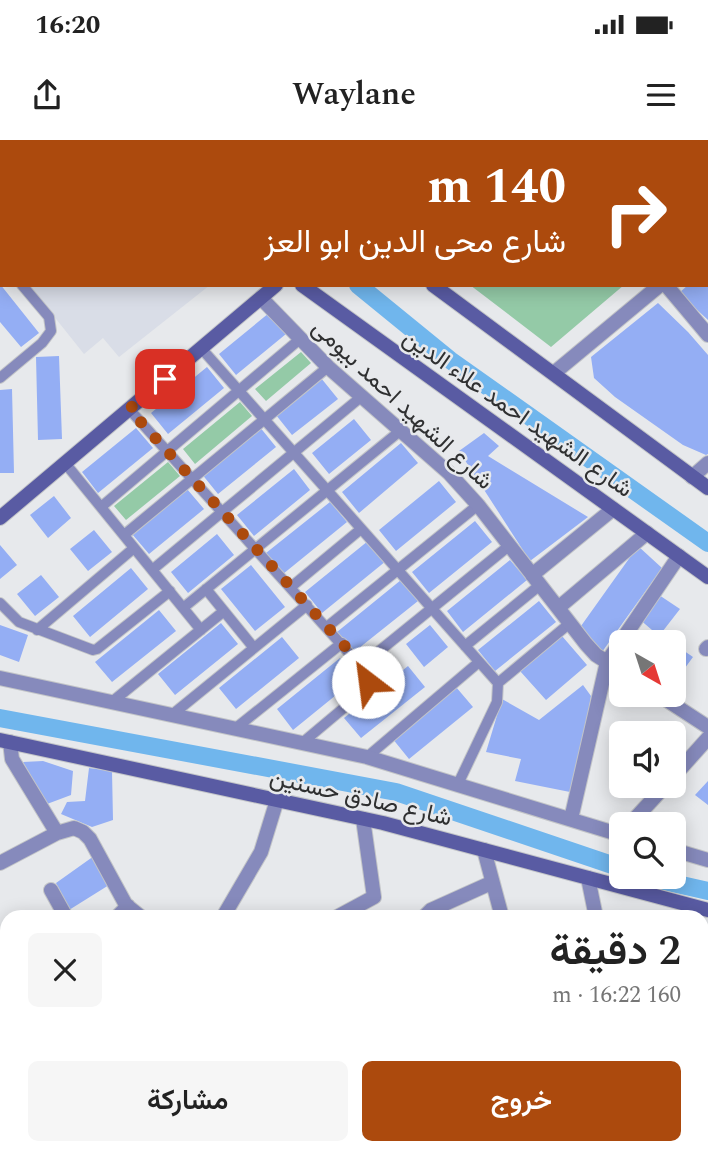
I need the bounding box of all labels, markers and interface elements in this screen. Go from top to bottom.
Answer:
text: 16:20 [35,5,100,45]
text: Waylane [292,70,416,119]
icon: share [28,76,66,114]
icon: menu [642,76,680,114]
text: 140 m [427,150,566,225]
icon: right [590,168,681,259]
text: شارع محى الدين ابو العز [264,218,566,267]
street label: شارع الشهيد احمد بيومى [303,311,501,499]
street label: شارع الشهيد احمد علاء الدين [395,320,640,507]
pin [135,349,195,409]
icon: arrive [146,360,184,398]
north arrow [609,630,686,707]
map controls [609,630,686,889]
position arrow [331,645,405,719]
button: sound [609,721,686,798]
street label: شارع صادق حسنين [266,760,455,836]
button: search [609,812,686,889]
text: 2 دقيقة [549,920,681,983]
button: close [28,933,102,1007]
text: 160 m · 16:22 [552,978,681,1013]
button: مشاركة [28,1061,348,1141]
button: خروج [362,1061,681,1141]

